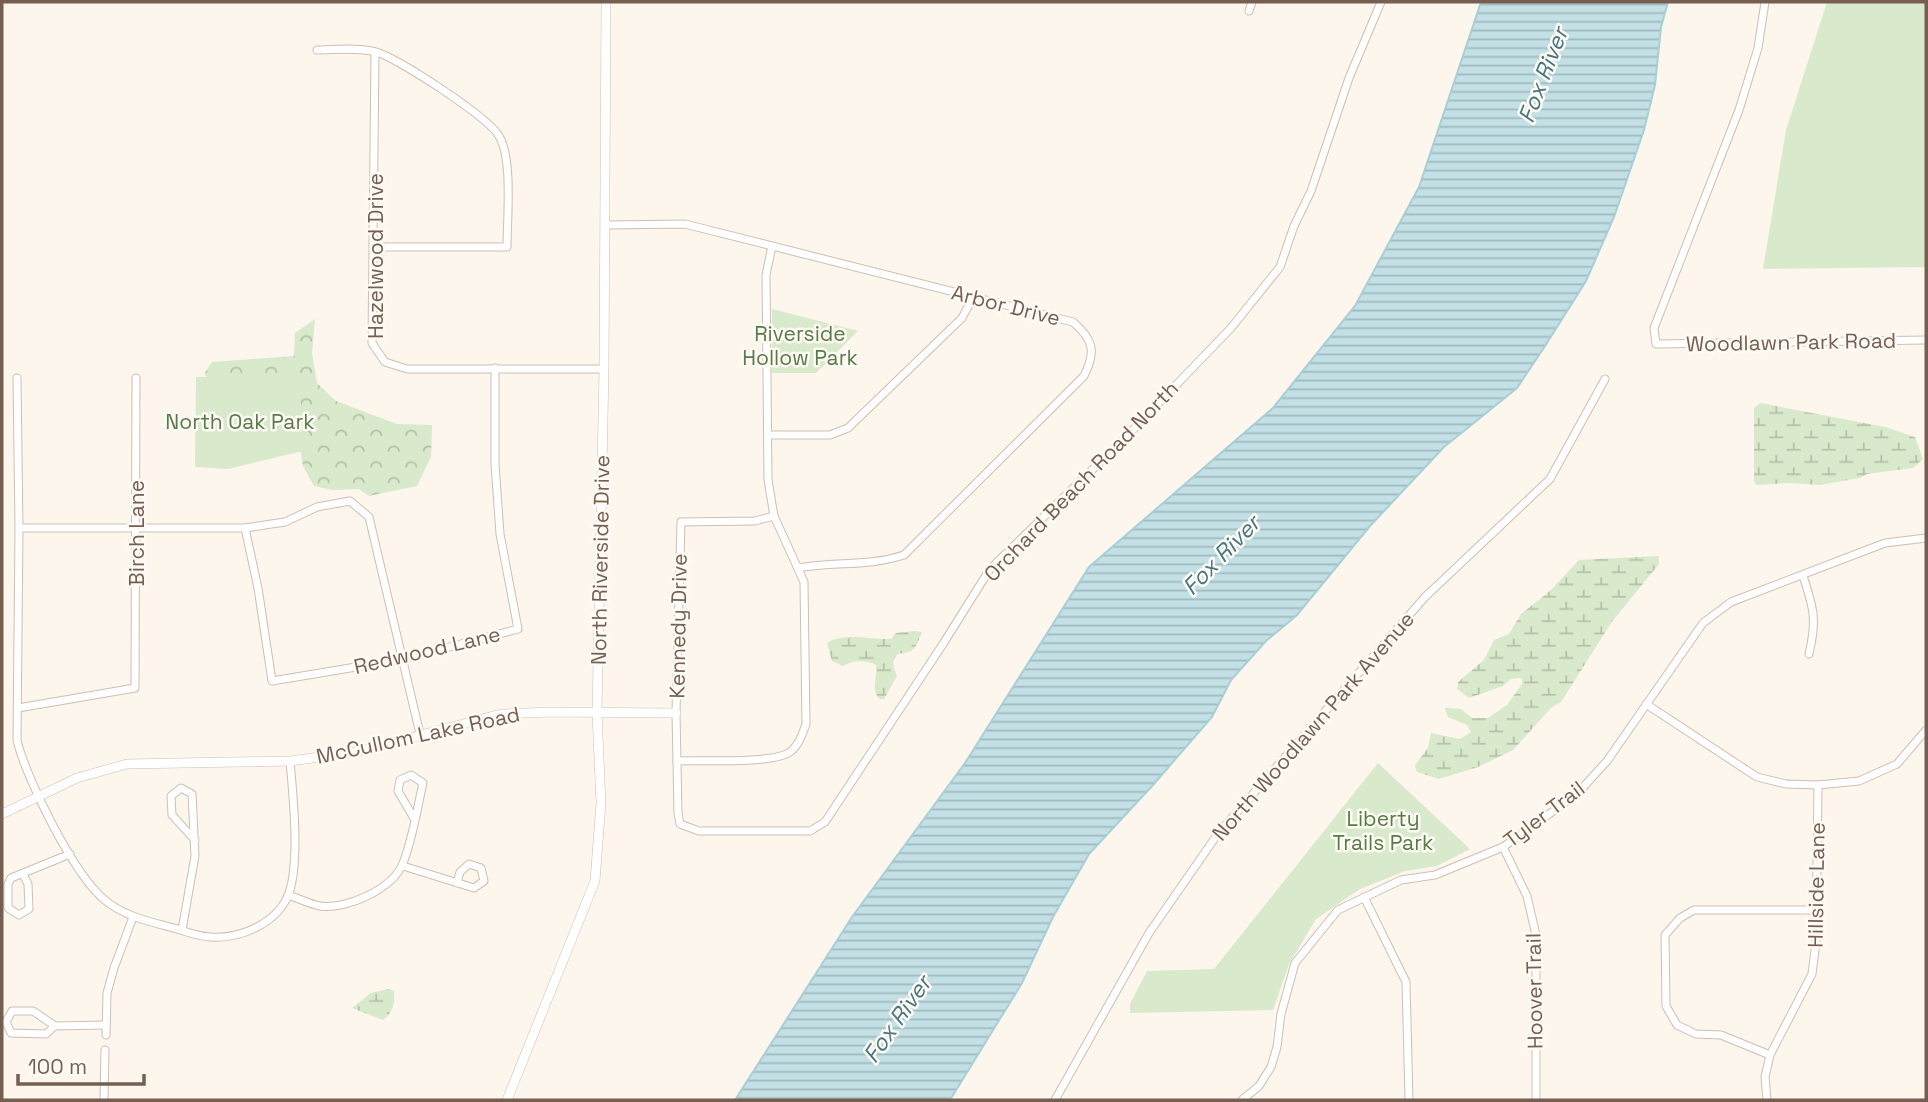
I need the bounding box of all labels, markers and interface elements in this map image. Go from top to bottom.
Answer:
water label: Fox River [1511,21,1576,127]
street label: Hazelwood Drive [362,173,389,339]
street label: Arbor Drive [949,278,1063,332]
park label: Riverside Hollow Park [742,320,858,371]
street label: Woodlawn Park Road [1686,327,1896,357]
street label: Orchard Beach Road North [978,375,1184,587]
park label: North Oak Park [165,408,315,435]
street label: North Riverside Drive [585,455,615,665]
street label: Birch Lane [123,480,150,586]
water label: Fox River [1176,507,1268,601]
street label: Kennedy Drive [663,553,693,699]
street label: North Woodlawn Park Avenue [1206,606,1420,846]
street label: Redwood Lane [351,620,503,680]
street label: McCullom Lake Road [314,700,522,770]
street label: Tyler Trail [1498,775,1590,853]
park label: Liberty Trails Park [1333,805,1433,856]
street label: Hillside Lane [1801,822,1831,948]
street label: Hoover Trail [1519,933,1549,1049]
water label: Fox River [856,968,939,1068]
scale bar [18,1042,144,1086]
text: 100 m [28,1053,87,1080]

